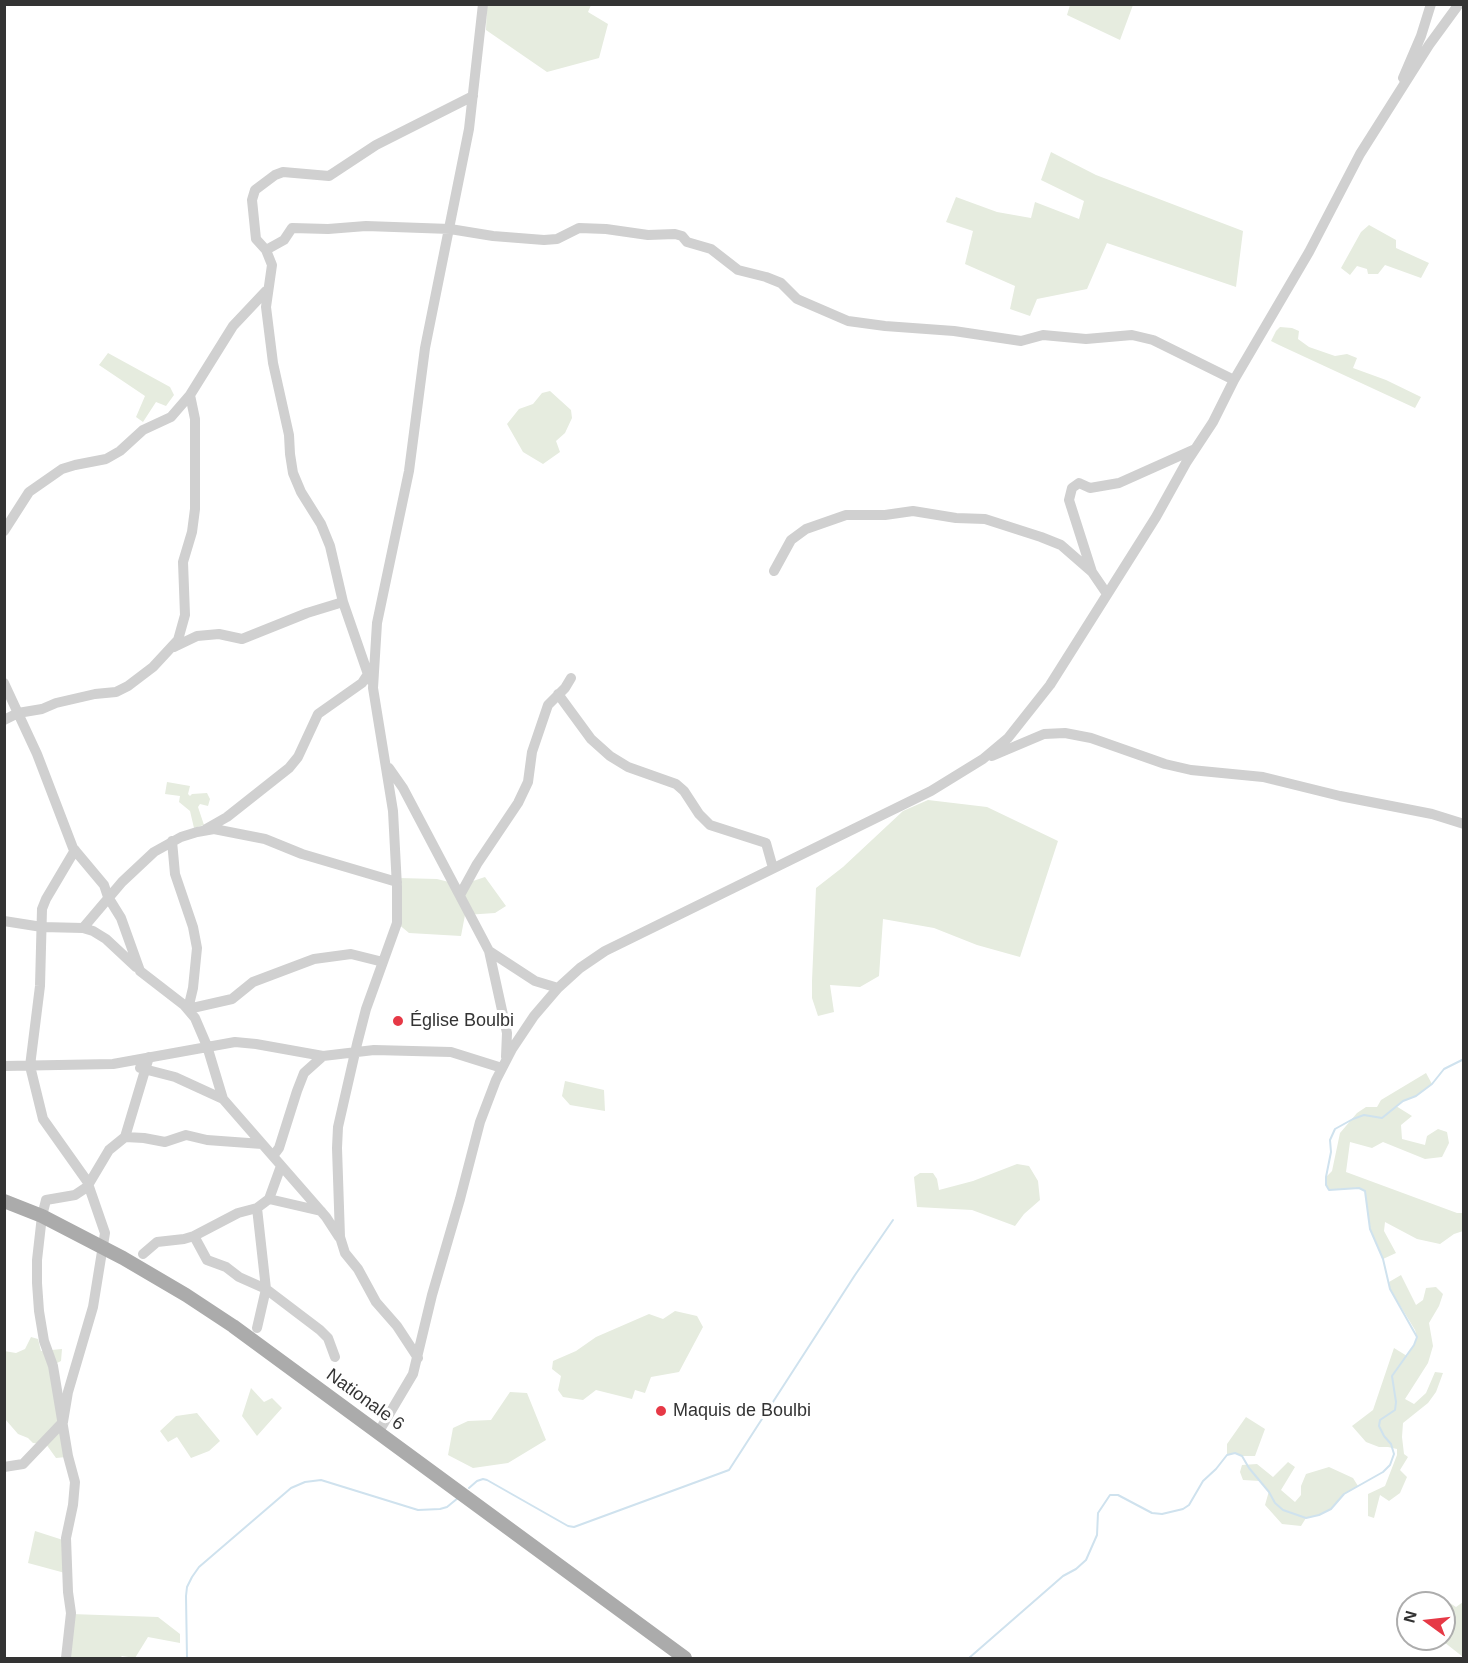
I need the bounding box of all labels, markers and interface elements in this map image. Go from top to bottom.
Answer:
place label: Église Boulbi [410,1010,514,1032]
marker: Église Boulbi [391,1014,405,1028]
street label: Nationale 6 [322,1364,408,1436]
place label: Maquis de Boulbi [673,1400,811,1422]
marker: Maquis de Boulbi [654,1404,668,1418]
north arrow [1396,1591,1456,1651]
text: N [1400,1609,1420,1625]

